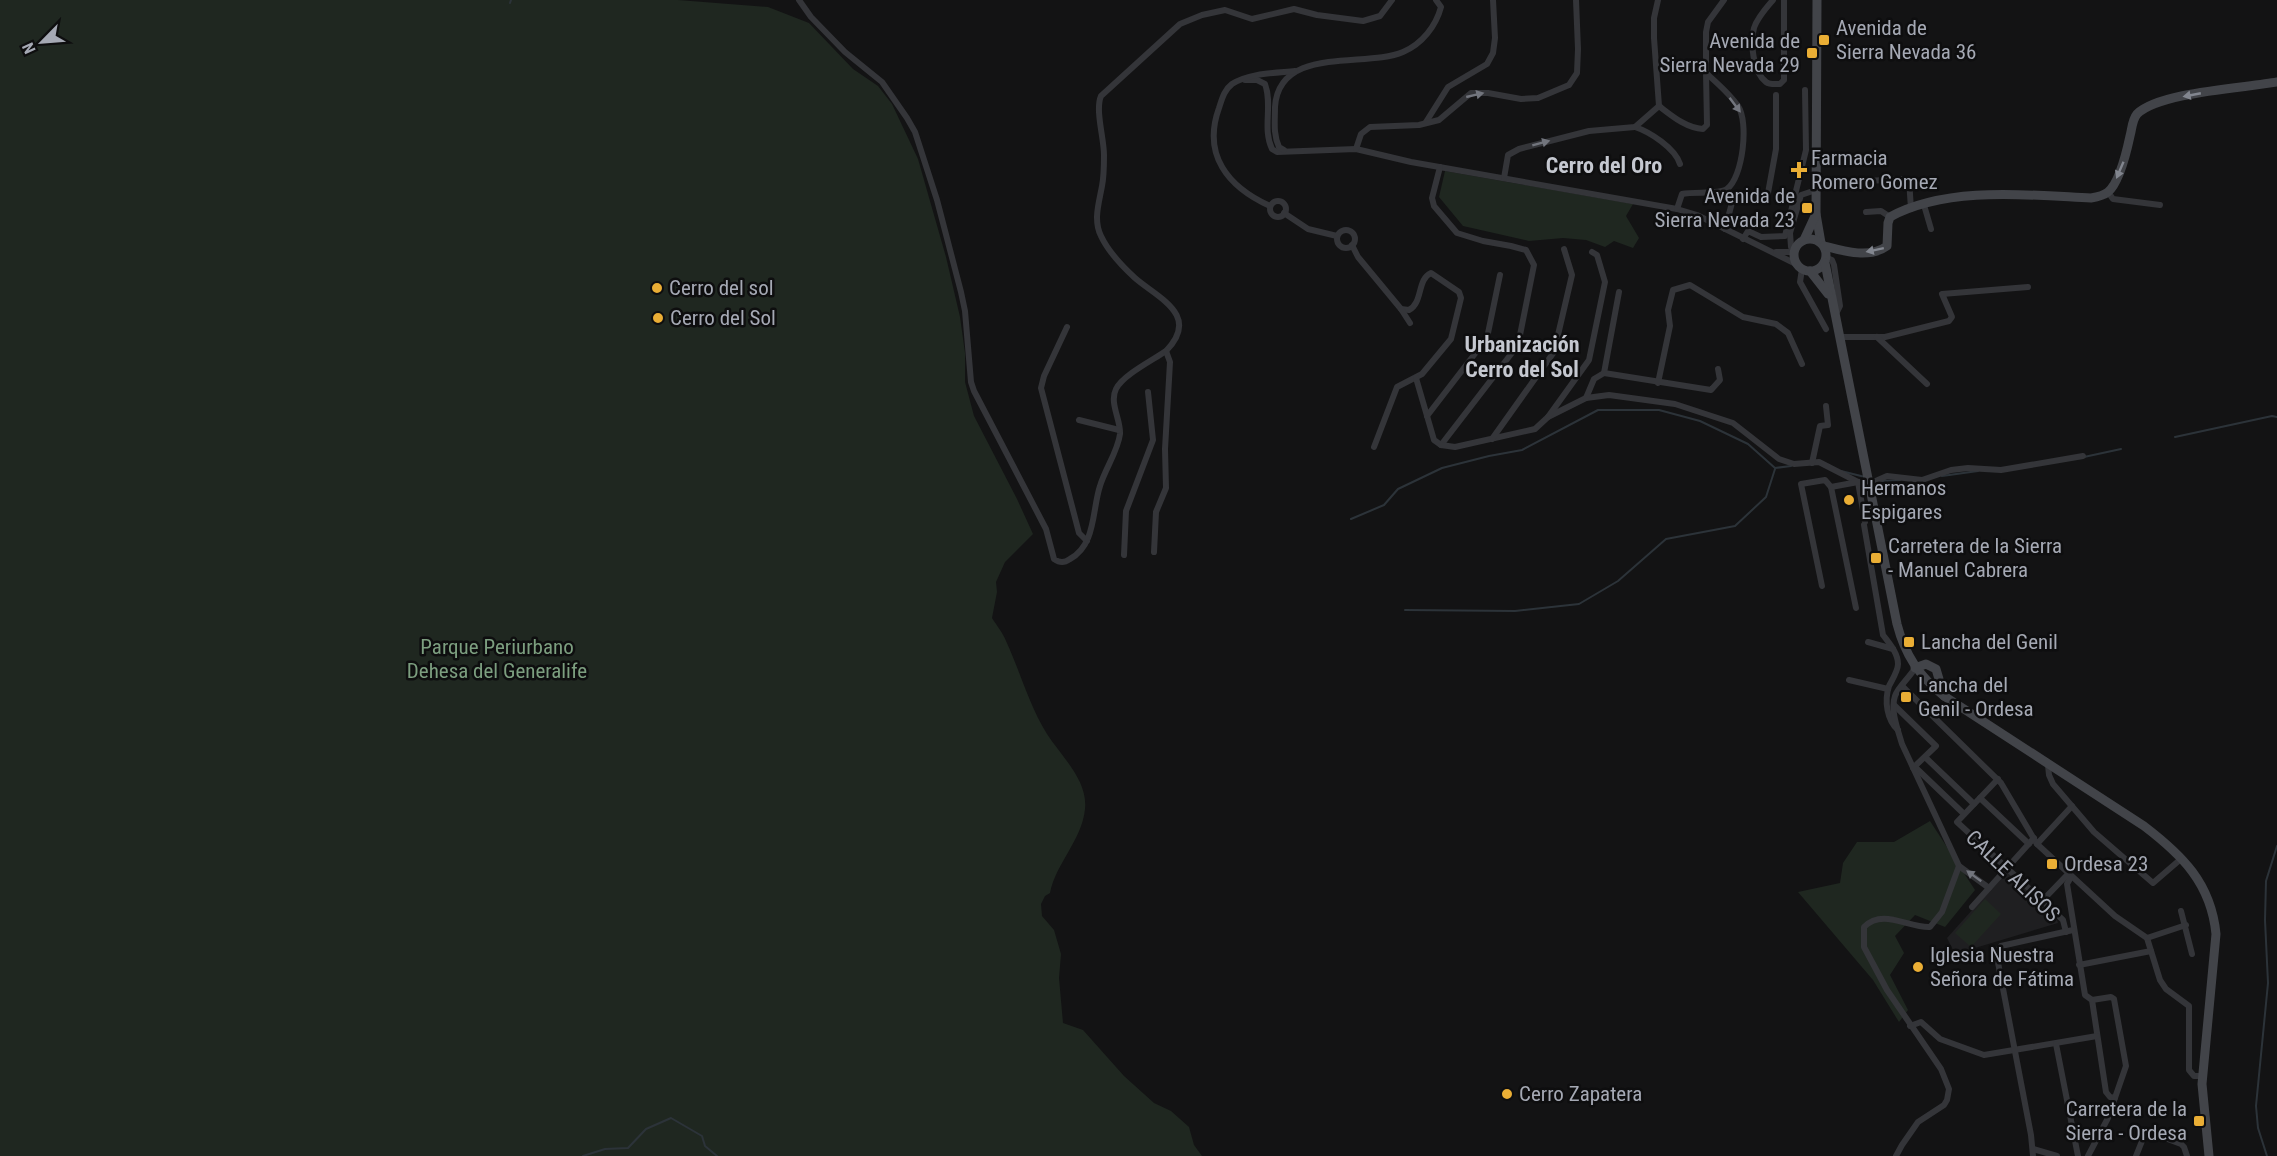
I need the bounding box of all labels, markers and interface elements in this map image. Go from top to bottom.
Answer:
north arrow [12,12,72,72]
place label: Avenida de Sierra Nevada 36 [1836,16,1976,64]
place label: Avenida de Sierra Nevada 29 [1660,29,1800,77]
marker: Avenida de Sierra Nevada 36 [1817,33,1831,47]
text: N [18,40,40,57]
marker: Avenida de Sierra Nevada 29 [1805,46,1819,60]
one-way arrow [1466,90,1485,99]
one-way arrow [2183,91,2202,100]
one-way arrow [1729,96,1741,112]
one-way arrow [1532,138,1550,148]
place label: Farmacia Romero Gomez [1811,146,1938,194]
district label: Cerro del Oro [1546,153,1662,178]
one-way arrow [2115,161,2124,179]
marker: Farmacia Romero Gomez [1792,163,1806,177]
place label: Avenida de Sierra Nevada 23 [1655,184,1795,232]
marker: Avenida de Sierra Nevada 23 [1800,201,1814,215]
one-way arrow [1865,246,1884,255]
place label: Cerro del sol [669,276,774,300]
marker: Cerro del sol [650,281,664,295]
place label: Cerro del Sol [670,306,776,330]
marker: Cerro del Sol [651,311,665,325]
district label: Urbanización Cerro del Sol [1464,332,1580,382]
place label: Hermanos Espigares [1861,476,1946,524]
marker: Hermanos Espigares [1842,493,1856,507]
place label: Carretera de la Sierra - Manuel Cabrera [1888,534,2062,582]
marker: Carretera de la Sierra - Manuel Cabrera [1869,551,1883,565]
place label: Lancha del Genil [1921,630,2058,654]
park label: Parque Periurbano Dehesa del Generalife [407,635,587,683]
marker: Lancha del Genil [1902,635,1916,649]
place label: Lancha del Genil - Ordesa [1918,673,2034,721]
marker: Lancha del Genil - Ordesa [1899,690,1913,704]
street label: CALLE ALISOS [1961,825,2065,927]
place label: Ordesa 23 [2064,852,2148,876]
marker: Ordesa 23 [2045,857,2059,871]
one-way arrow [1967,871,1982,883]
place label: Iglesia Nuestra Señora de Fátima [1930,943,2074,991]
marker: Iglesia Nuestra Señora de Fátima [1911,960,1925,974]
place label: Cerro Zapatera [1519,1082,1642,1106]
marker: Cerro Zapatera [1500,1087,1514,1101]
place label: Carretera de la Sierra - Ordesa [2065,1097,2187,1145]
marker: Carretera de la Sierra - Ordesa [2192,1114,2206,1128]

